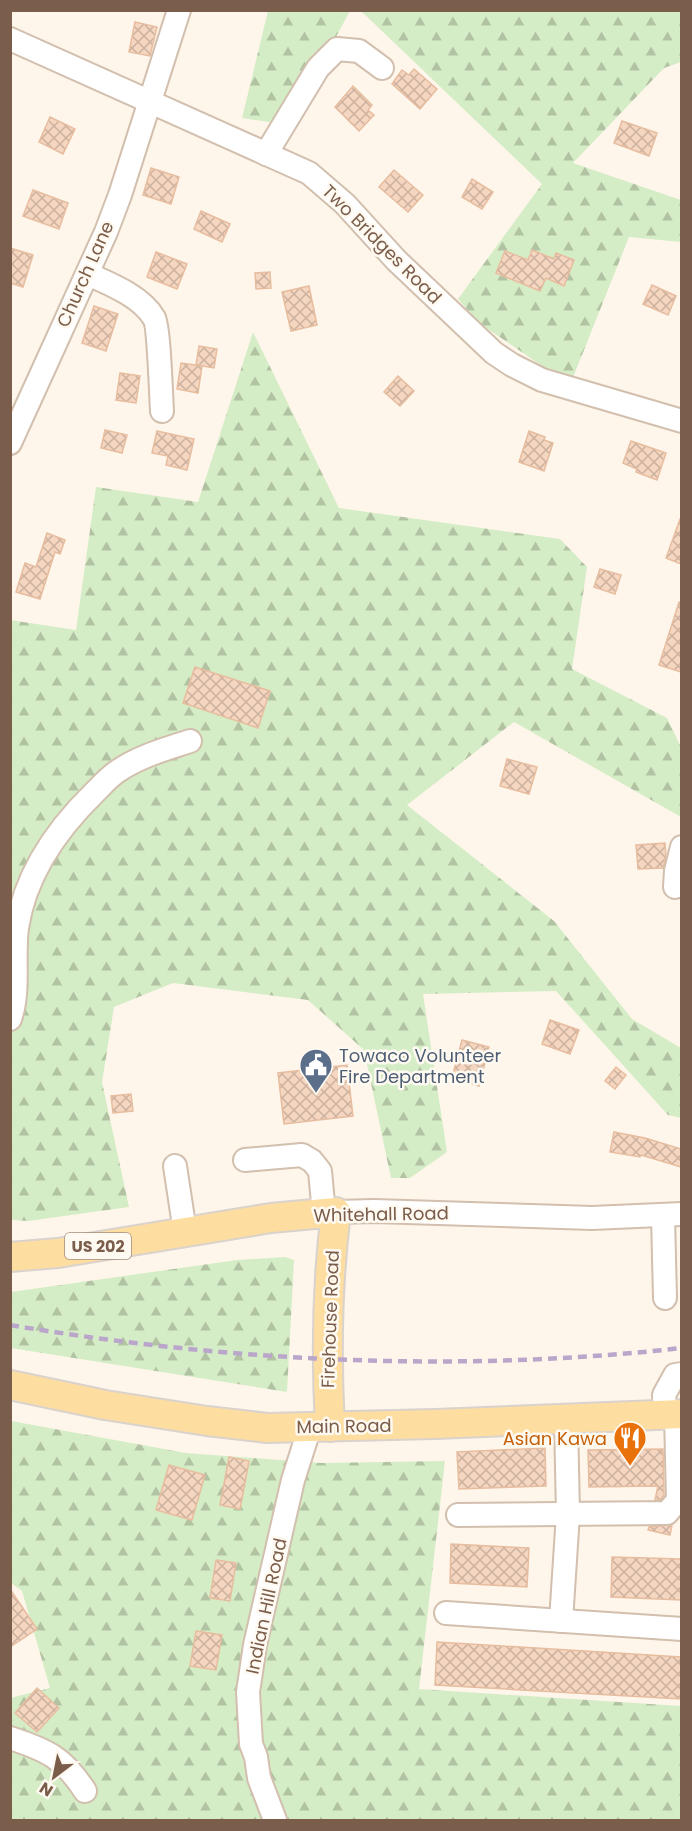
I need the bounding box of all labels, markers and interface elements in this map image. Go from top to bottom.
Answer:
street label: Two Bridges Road [317,179,447,309]
street label: Church Lane [50,217,120,331]
place label: Towaco Volunteer Fire Department [339,1043,501,1089]
public building icon: Towaco Volunteer Fire Department [298,1047,334,1094]
street label: Whitehall Road [313,1200,449,1228]
road number: US 202 [65,1233,131,1259]
street label: Firehouse Road [315,1250,345,1388]
street label: Main Road [296,1413,392,1439]
restaurant icon: Asian Kawa [612,1420,648,1467]
place label: Asian Kawa [503,1426,607,1451]
street label: Indian Hill Road [239,1536,293,1676]
north arrow [24,1747,84,1807]
text: N [35,1776,58,1802]

